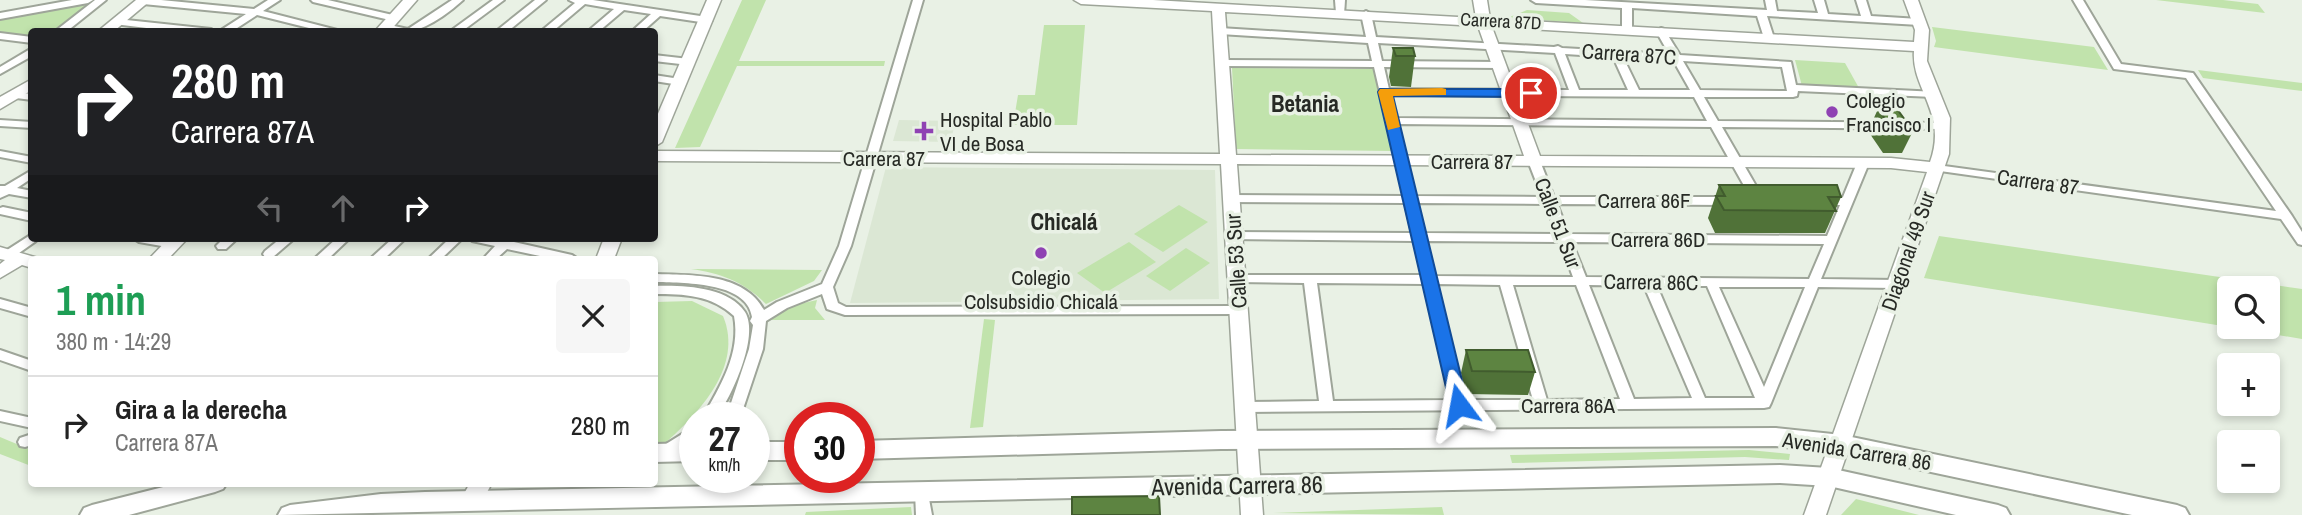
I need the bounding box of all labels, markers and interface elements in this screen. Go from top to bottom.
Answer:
street label: Carrera 87D [1460,6,1542,36]
street label: Carrera 87C [1581,36,1677,72]
text: 280 m [171,47,285,113]
icon: right [56,56,147,147]
pin [1501,63,1561,123]
icon: arrive [1512,74,1550,112]
place label: Colegio Francisco I [1846,86,1931,139]
district label: Betania [1271,88,1340,119]
marker: Colegio Francisco I [1824,104,1840,120]
place label: Hospital Pablo VI de Bosa [940,105,1052,158]
text: Carrera 87A [171,110,314,153]
marker: Hospital Pablo VI de Bosa [914,121,934,141]
street label: Carrera 87 [843,144,925,173]
street label: Carrera 87 [1431,147,1513,176]
street label: Carrera 87 [1995,162,2081,202]
street label: Calle 51 Sur [1527,174,1589,273]
street label: Carrera 86F [1598,186,1690,215]
street label: Diagonal 49 Sur [1874,187,1942,315]
icon: left [251,189,289,227]
icon: ahead [324,189,362,227]
icon: right [397,189,435,227]
district label: Chicalá [1030,206,1098,237]
street label: Calle 53 Sur [1218,212,1254,309]
street label: Carrera 86D [1611,225,1705,254]
marker: Colegio Colsubsidio Chicalá [1033,245,1049,261]
place label: Colegio Colsubsidio Chicalá [964,263,1118,316]
street label: Carrera 86C [1603,267,1699,297]
text: 1 min [56,272,146,328]
map controls [2217,276,2280,493]
button: search [2217,276,2280,339]
button: close [556,279,630,353]
text: 380 m · 14:29 [56,326,171,357]
button: + [2217,353,2280,416]
position arrow [1422,368,1496,442]
street label: Carrera 86A [1521,391,1615,420]
text: Gira a la derecha [115,392,287,427]
speed limit sign: 30 [784,402,875,493]
icon: right [56,406,94,444]
text: 280 m [571,408,630,443]
text: 27 [709,415,740,462]
street label: Avenida Carrera 86 [1780,425,1933,477]
text: Carrera 87A [115,427,218,458]
button: − [2217,430,2280,493]
text: km/h [709,452,741,477]
street label: Avenida Carrera 86 [1150,468,1323,503]

